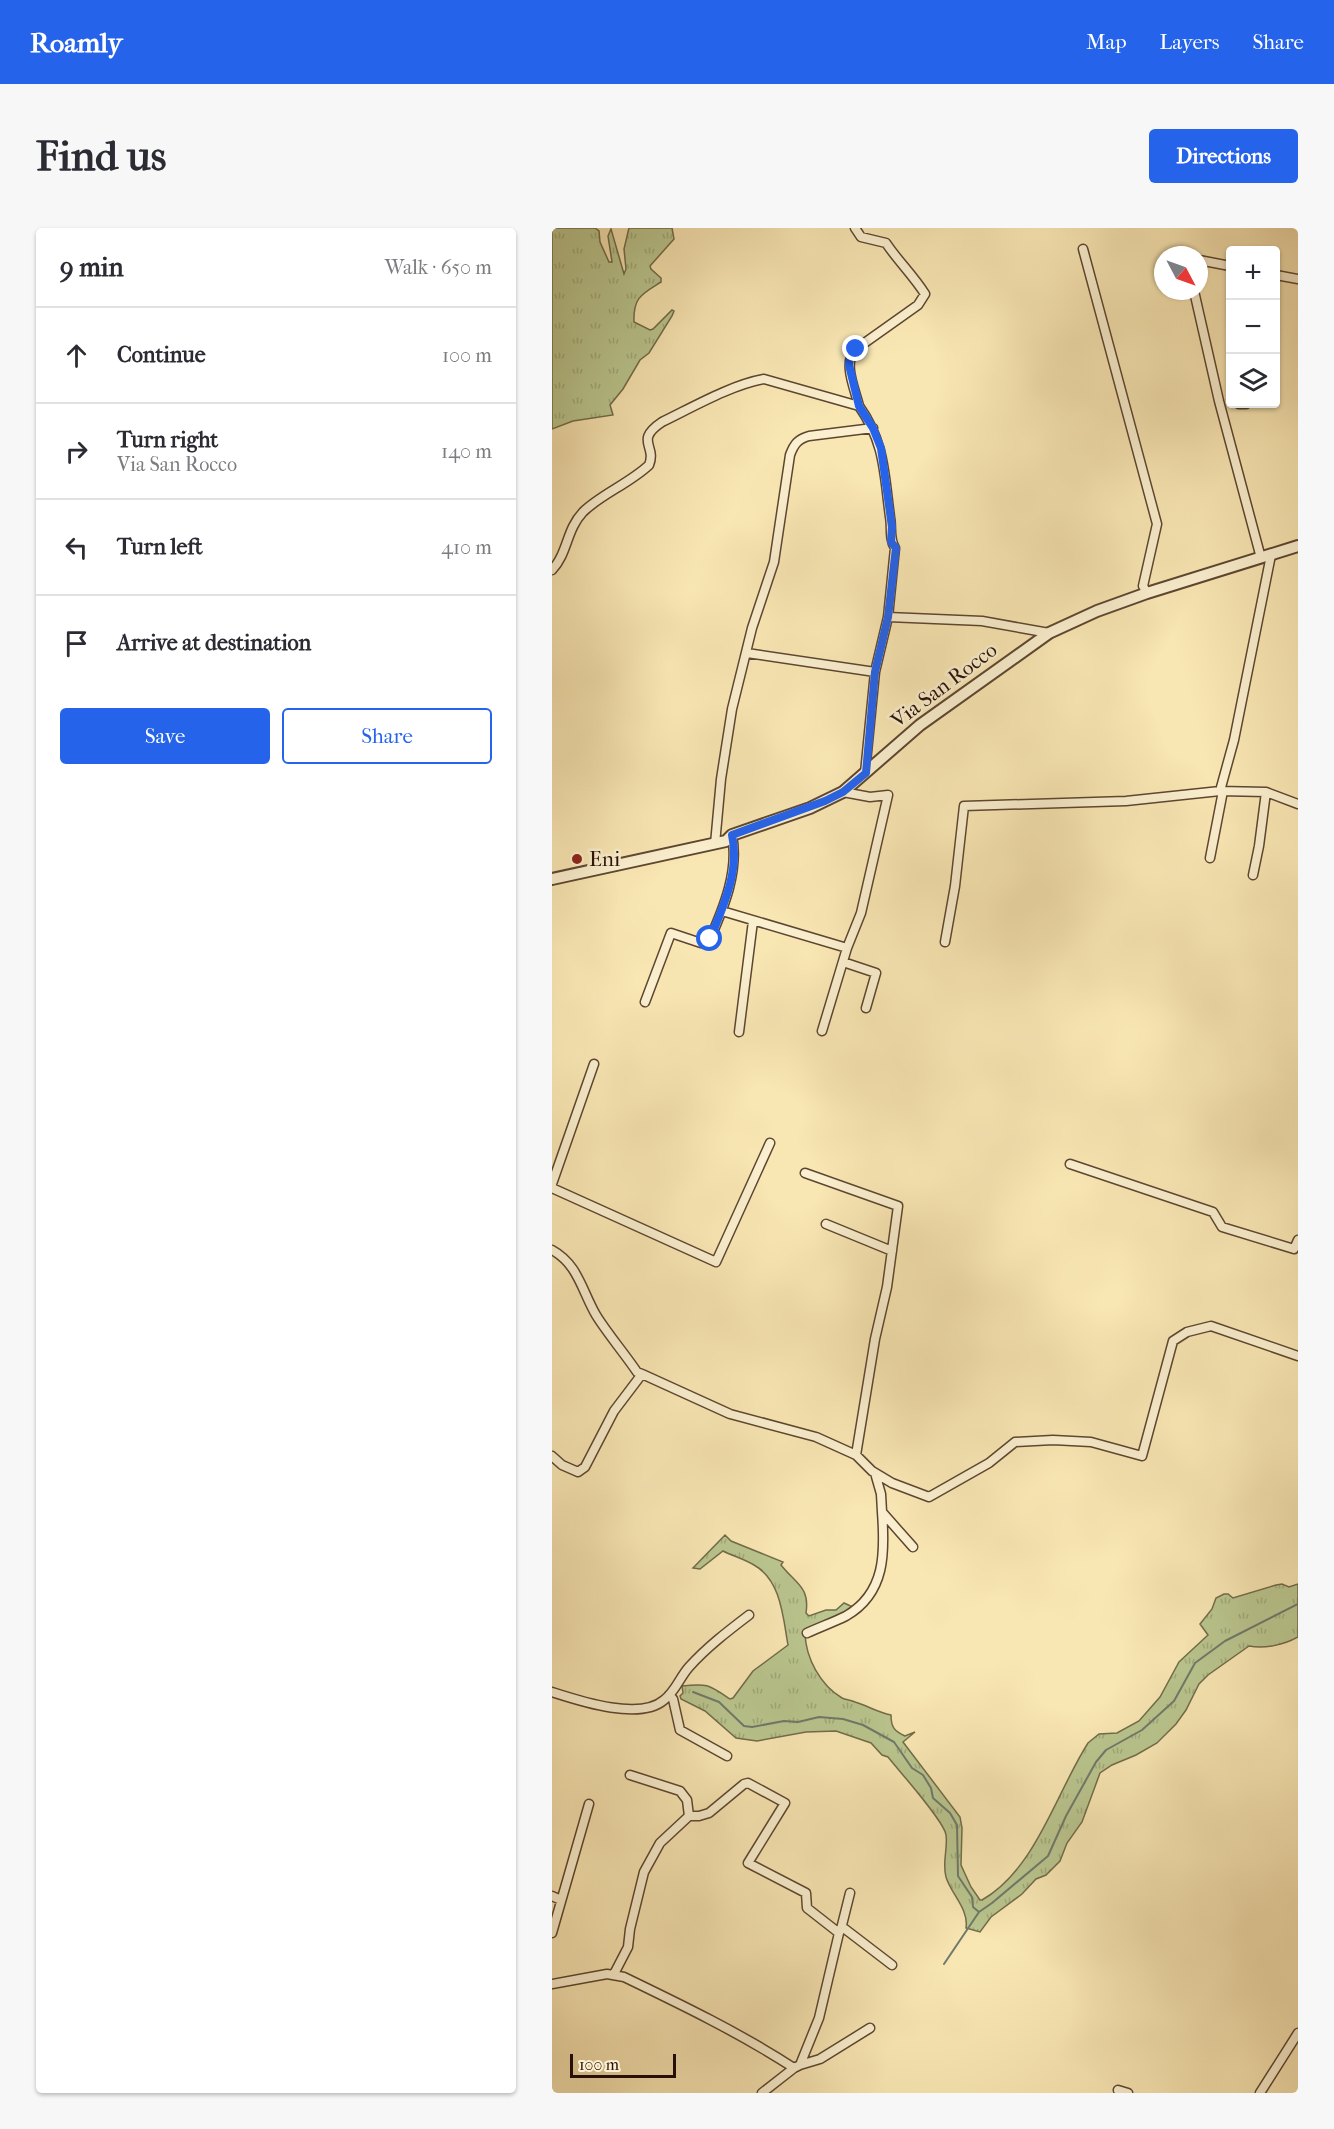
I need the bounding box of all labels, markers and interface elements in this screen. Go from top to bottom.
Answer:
text: Roamly [30,26,122,59]
text: Map [1086,30,1127,54]
text: Layers [1160,30,1219,54]
text: Share [1252,30,1304,54]
button: Directions [1149,129,1298,183]
text: Find us [36,132,166,181]
north arrow [1154,246,1208,300]
map controls [1226,246,1280,408]
button: + [1226,246,1280,300]
text: 9 min [60,252,124,283]
text: Walk · 650 m [385,256,492,279]
button: − [1226,300,1280,354]
route end [842,335,868,361]
icon: ahead [60,339,93,372]
text: Continue [117,342,206,368]
text: 100 m [442,344,492,367]
button: layers [1226,354,1280,408]
text: Turn right [117,427,218,453]
icon: right [60,435,93,468]
text: 140 m [441,440,492,463]
text: Via San Rocco [117,453,237,476]
icon: left [60,531,93,564]
text: Turn left [117,534,203,560]
text: 410 m [441,536,492,559]
icon: arrive [60,627,93,660]
text: Arrive at destination [117,630,311,656]
street label: Via San Rocco [886,637,1002,733]
button: Save [60,708,270,764]
button: Share [282,708,492,764]
place label: Eni [589,847,620,871]
marker: Eni [570,852,584,866]
route start [696,925,722,951]
scale bar [570,2051,676,2078]
text: 100 m [579,2055,619,2074]

